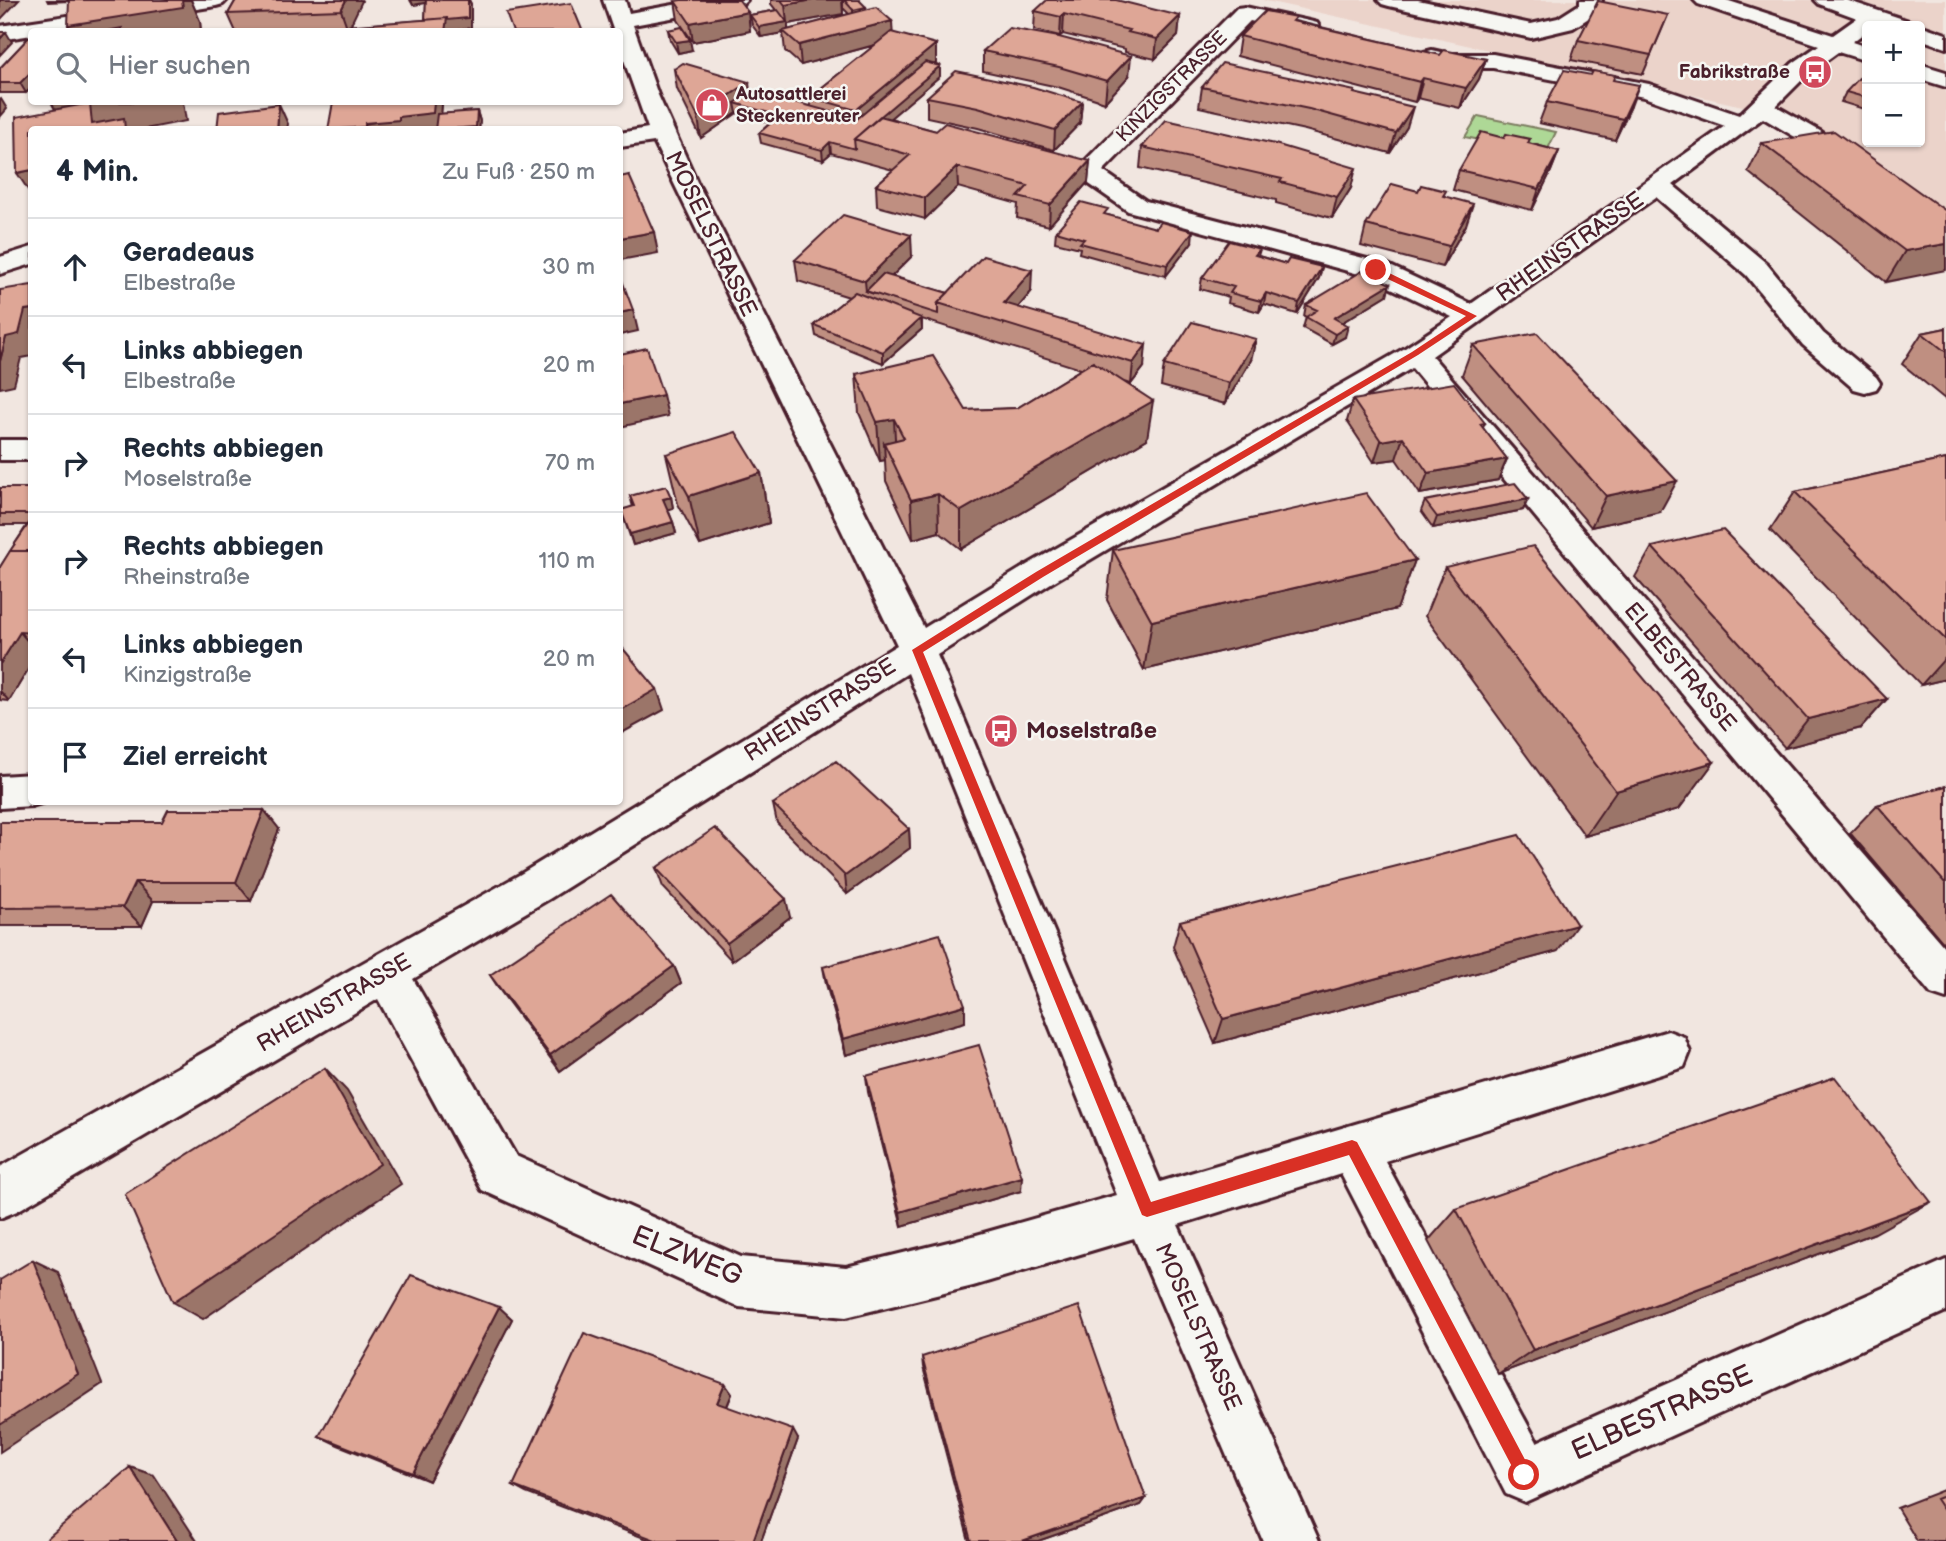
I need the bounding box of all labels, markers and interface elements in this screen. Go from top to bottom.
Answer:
map controls [1862,21,1925,147]
button: + [1862,21,1925,84]
street label: KINZIGSTRASSE [1112,27,1232,147]
search box [28,28,623,105]
icon: search [52,48,90,86]
text: Hier suchen [108,51,251,82]
bus stop icon: Fabrikstraße [1796,53,1834,91]
place label: Fabrikstraße [1679,61,1790,84]
place label: Autosattlerei Steckenreuter [735,83,860,128]
button: − [1862,84,1925,147]
shop icon: Autosattlerei Steckenreuter [693,86,731,124]
street label: MOSELSTRASSE [659,147,763,321]
text: 4 Min. [56,154,138,190]
text: Zu Fuß · 250 m [443,158,595,186]
street label: RHEINSTRASSE [1491,186,1649,308]
text: Geradeaus [123,238,254,269]
icon: ahead [56,248,94,286]
text: 30 m [542,253,595,281]
route end [1360,254,1391,285]
text: Elbestraße [123,269,236,297]
text: Links abbiegen [123,336,303,367]
icon: left [56,346,94,384]
text: 20 m [543,351,595,379]
text: Elbestraße [123,367,236,395]
text: Rechts abbiegen [123,434,324,465]
icon: right [56,444,94,482]
text: 70 m [545,449,595,477]
text: Moselstraße [123,465,252,493]
text: Rechts abbiegen [123,532,324,563]
icon: right [56,542,94,580]
text: 110 m [538,547,595,575]
text: Rheinstraße [123,563,250,591]
street label: ELBESTRASSE [1618,597,1742,737]
text: Links abbiegen [123,630,303,661]
icon: left [56,640,94,678]
text: 20 m [543,645,595,673]
street label: RHEINSTRASSE [739,652,901,768]
text: Kinzigstraße [123,661,252,689]
bus stop icon: Moselstraße [982,712,1020,750]
place label: Moselstraße [1026,717,1157,745]
icon: arrive [56,738,94,776]
text: Ziel erreicht [123,742,267,773]
street label: RHEINSTRASSE [252,948,416,1058]
street label: ELZWEG [627,1219,747,1293]
street label: MOSELSTRASSE [1149,1239,1247,1415]
street label: ELBESTRASSE [1566,1358,1758,1468]
route start [1508,1459,1539,1490]

